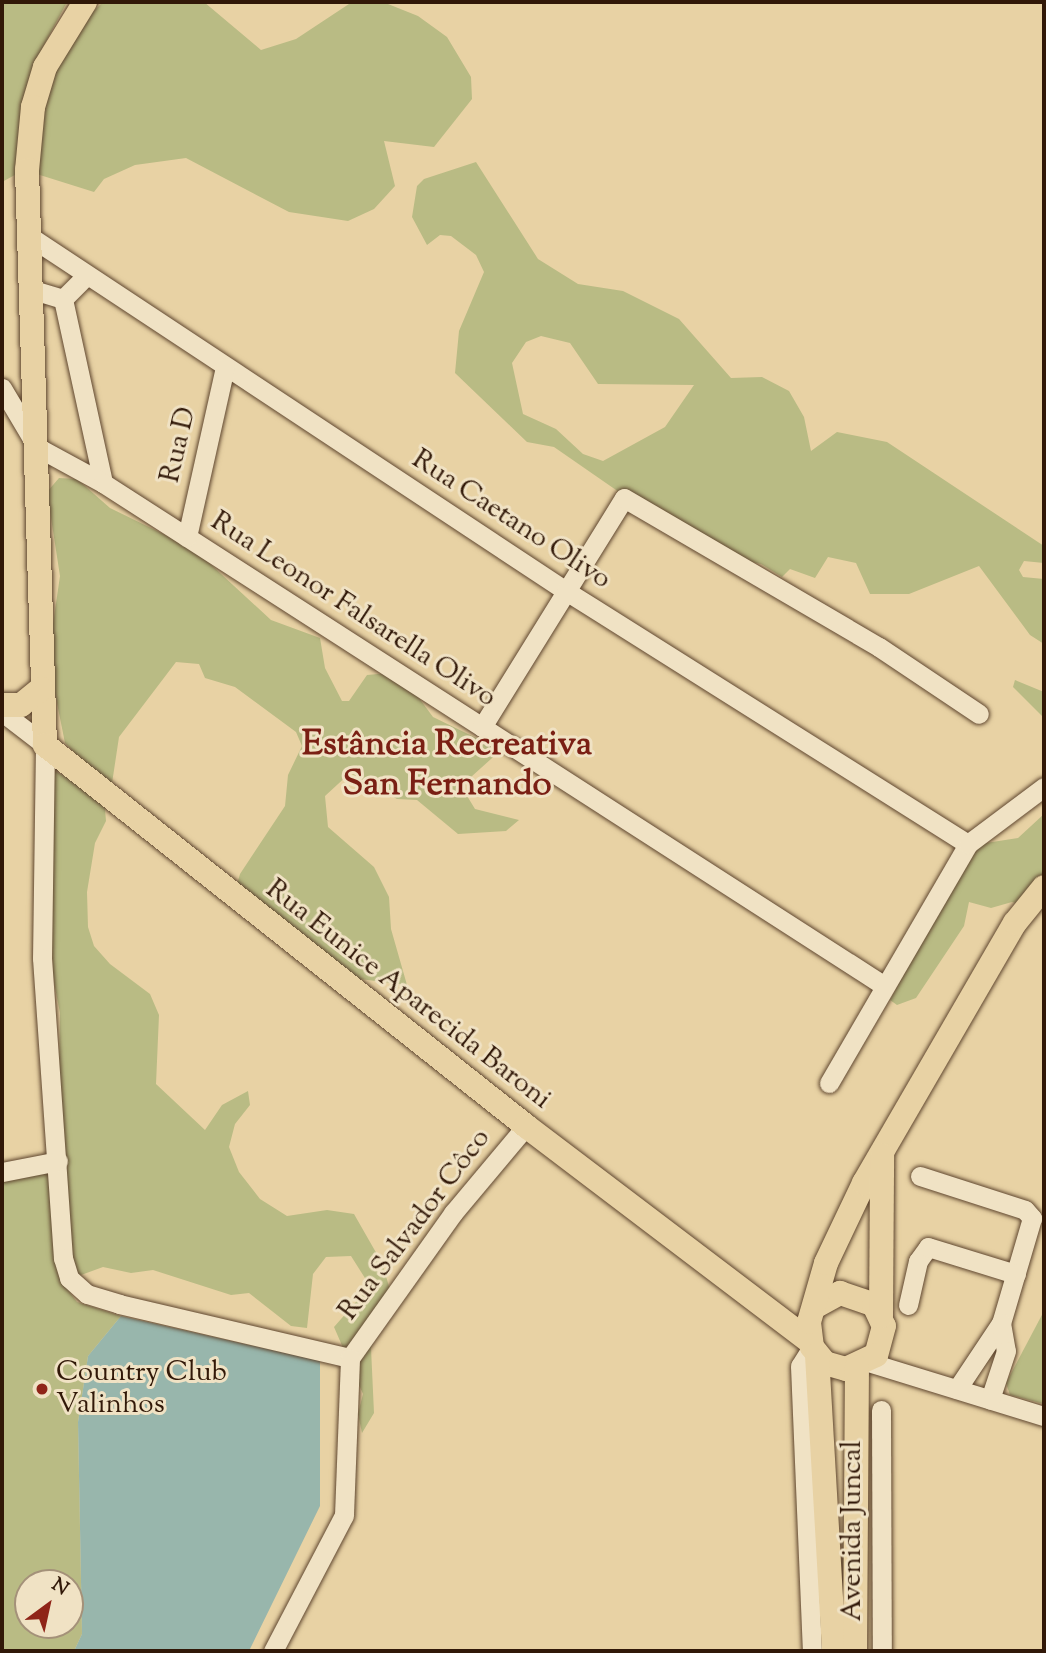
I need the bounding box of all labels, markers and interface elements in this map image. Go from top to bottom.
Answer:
street label: Rua D [154,404,204,486]
street label: Rua Caetano Olivo [405,443,617,597]
street label: Rua Leonor Falsarella Olivo [204,505,502,715]
district label: Estância Recreativa San Fernando [302,725,592,807]
street label: Rua Eunice Aparecida Baroni [259,873,557,1117]
street label: Rua Salvador Côco [332,1123,498,1327]
place label: Country Club Valinhos [56,1356,227,1422]
marker: Country Club Valinhos [34,1381,50,1397]
street label: Avenida Juncal [836,1440,870,1622]
north arrow [14,1569,84,1639]
text: N [46,1572,73,1603]

